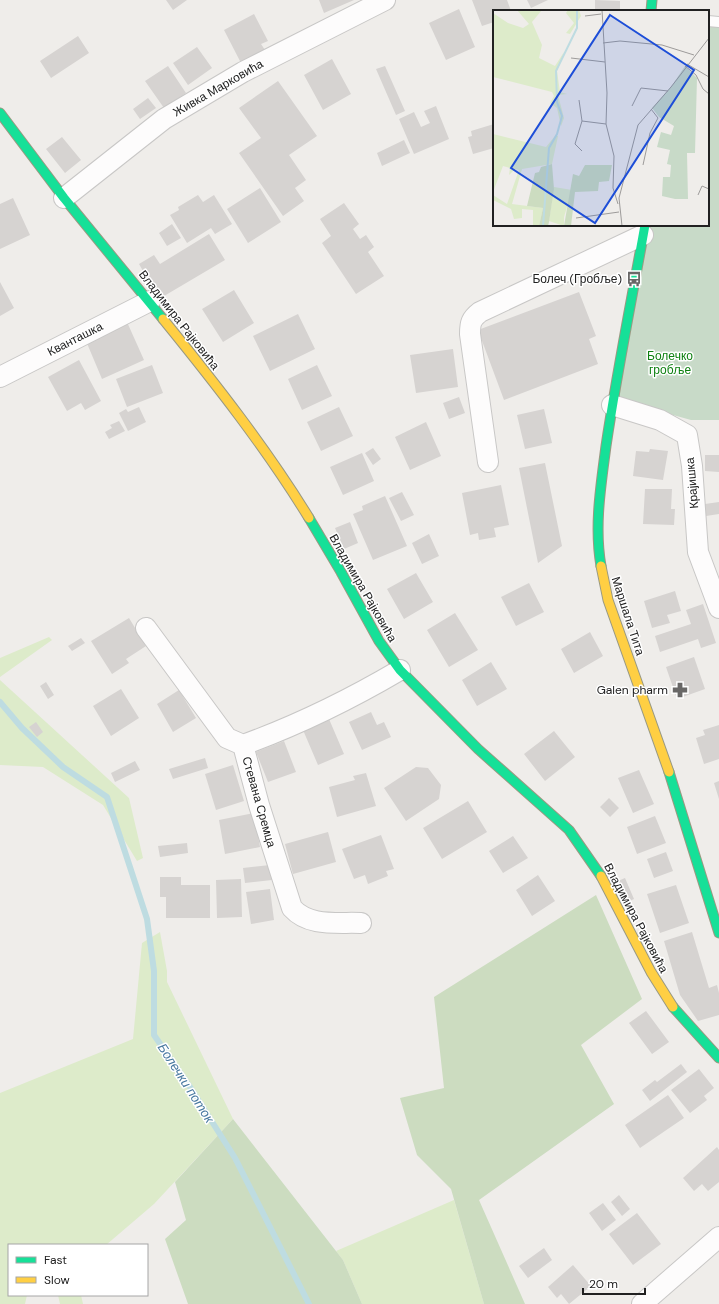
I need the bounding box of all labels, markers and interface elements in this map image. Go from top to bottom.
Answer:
inset map [493,10,709,226]
street label: Живка Марковића [170,56,266,120]
street label: Владимира Рајковића [135,267,223,373]
bus stop icon: Болеч (Гробље) [625,270,643,288]
place label: Болеч (Гробље) [532,271,622,287]
street label: Кванташка [44,318,106,360]
park label: Болечко гробље [647,348,693,378]
street label: Крајишка [682,456,702,509]
street label: Владимира Рајковића [325,531,401,645]
street label: Маршала Тита [608,574,648,658]
pharmacy icon: Galen pharm [671,681,689,699]
place label: Galen pharm [597,682,668,698]
street label: Стевана Сремца [238,755,280,850]
street label: Владимира Рајковића [600,860,672,976]
water label: Болечки поток [154,1040,218,1127]
legend [8,1244,148,1296]
text: Fast [44,1252,67,1268]
scale bar [583,1270,645,1296]
text: Slow [44,1272,70,1288]
text: 20 m [589,1276,618,1292]

